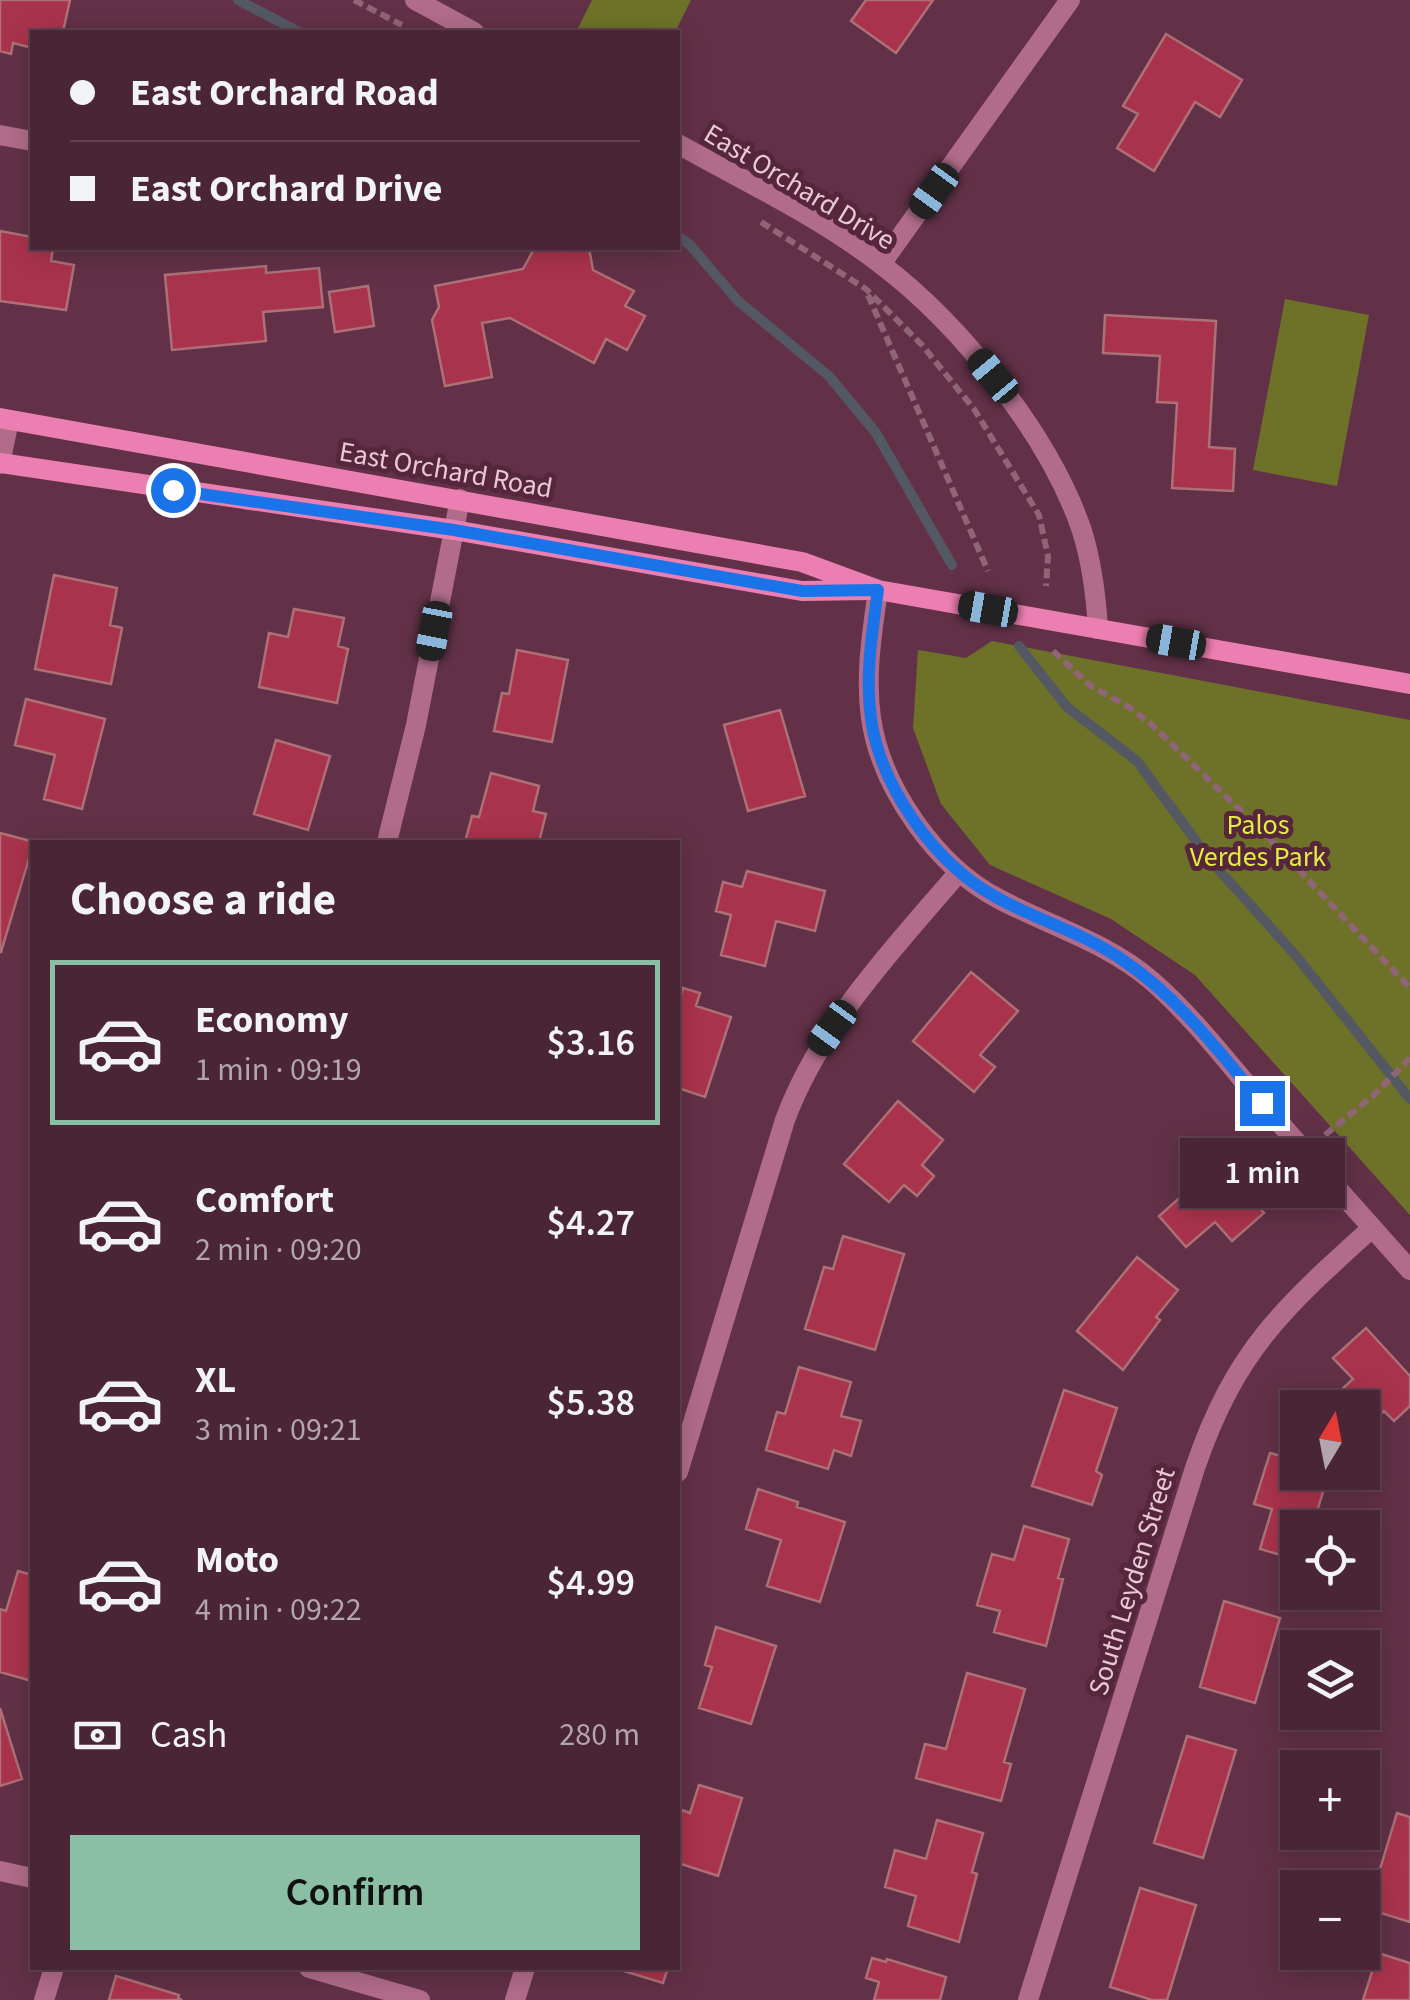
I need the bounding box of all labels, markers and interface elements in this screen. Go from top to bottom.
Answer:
text: East Orchard Road [130,66,439,120]
street label: East Orchard Drive [696,114,903,260]
car [904,158,964,224]
text: East Orchard Drive [130,162,442,216]
car [962,343,1024,409]
street label: East Orchard Road [336,432,556,508]
route start [151,468,196,513]
car [956,589,1020,629]
car [414,599,454,663]
car [1144,622,1208,662]
park label: Palos Verdes Park [1190,805,1326,877]
text: Choose a ride [70,868,336,932]
text: Economy [195,993,348,1047]
car [802,995,862,1061]
icon: car [75,998,165,1088]
text: $3.16 [547,1016,635,1070]
text: 1 min · 09:19 [195,1047,362,1093]
route end [1240,1081,1285,1126]
callout: 1 min [1180,1138,1344,1208]
text: 1 min [1224,1150,1301,1196]
text: Comfort [195,1173,334,1227]
icon: car [75,1178,165,1268]
text: $4.27 [547,1196,635,1250]
text: 2 min · 09:20 [195,1227,362,1273]
text: XL [195,1353,236,1407]
icon: car [75,1358,165,1448]
text: $5.38 [547,1376,635,1430]
north arrow [1280,1390,1380,1490]
map controls [1280,1390,1380,1970]
text: 3 min · 09:21 [195,1407,362,1453]
street label: South Leyden Street [1078,1462,1186,1700]
button: locate [1280,1510,1380,1610]
text: Moto [195,1533,279,1587]
icon: car [75,1538,165,1628]
text: $4.99 [547,1556,635,1610]
text: 4 min · 09:22 [195,1587,362,1633]
button: layers [1280,1630,1380,1730]
icon: cash [70,1708,125,1763]
text: Cash [150,1708,227,1762]
text: 280 m [559,1712,640,1758]
button: + [1280,1750,1380,1850]
button: Confirm [70,1835,640,1950]
button: − [1280,1870,1380,1970]

